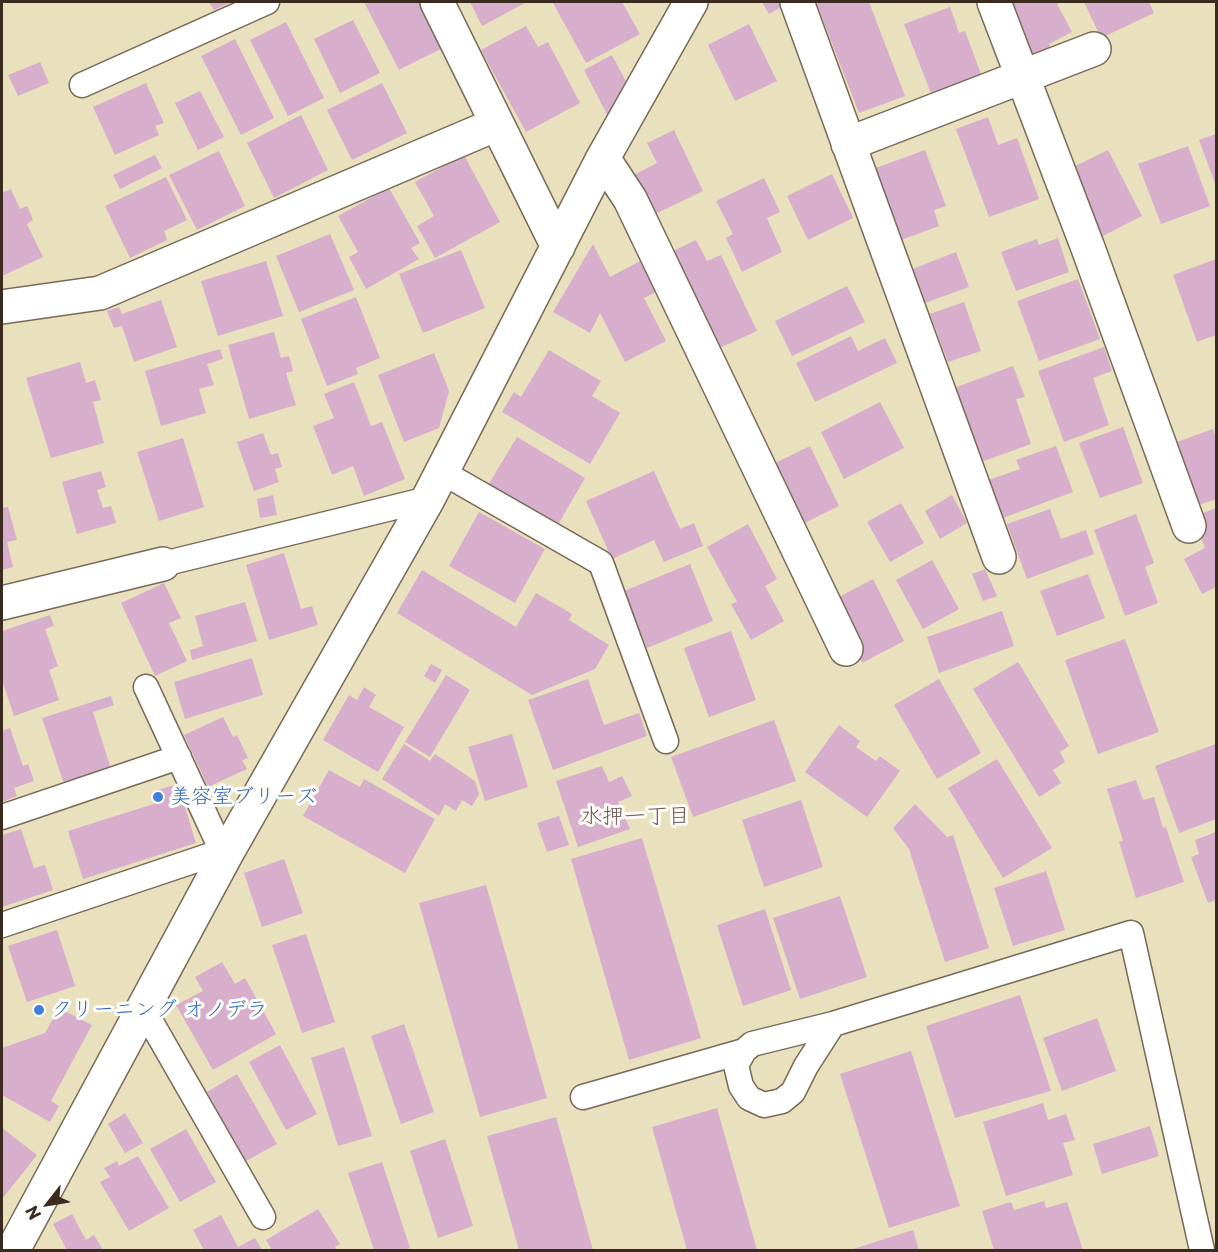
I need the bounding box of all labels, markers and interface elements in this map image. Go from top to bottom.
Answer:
place label: 美容室ブリーズ [170,784,317,810]
marker: 美容室ブリーズ [151,790,165,804]
district label: 水押一丁目 [580,804,690,830]
place label: クリーニング オノデラ [51,997,268,1023]
marker: クリーニング オノデラ [32,1003,46,1017]
north arrow [18,1174,78,1234]
text: N [19,1202,46,1225]

